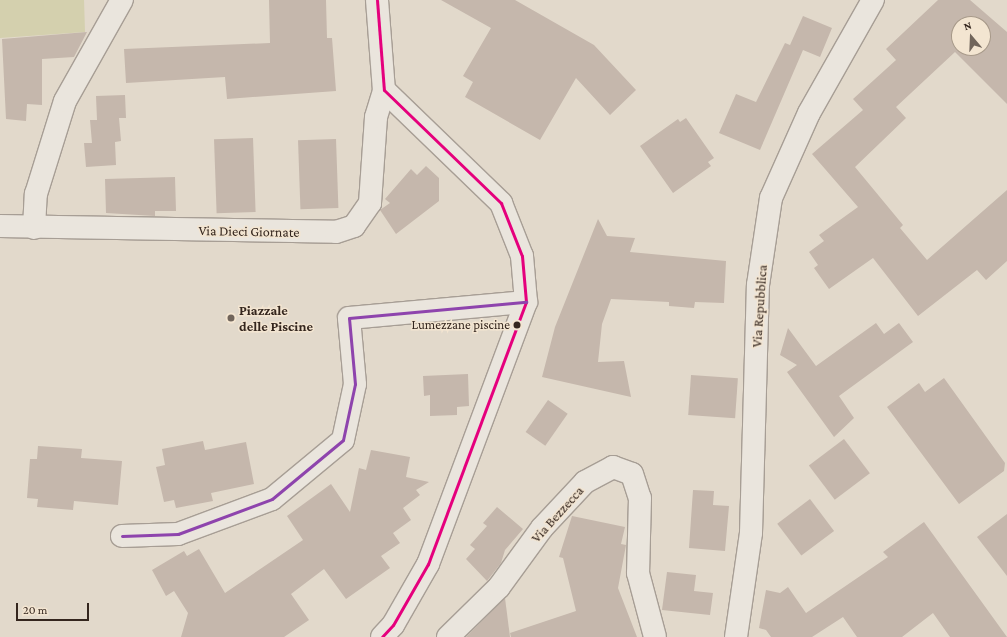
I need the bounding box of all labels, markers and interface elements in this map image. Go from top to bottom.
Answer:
north arrow [951,16,991,56]
text: N [962,19,973,32]
street label: Via Dieci Giornate [198,222,300,240]
street label: Via Repubblica [748,264,770,348]
place label: Piazzale delle Piscine [239,302,313,334]
marker: Piazzale delle Piscine [226,313,236,323]
place label: Lumezzane piscine [412,317,510,333]
marker: Lumezzane piscine [512,320,522,330]
street label: Via Bezzecca [527,482,587,546]
scale bar [18,595,91,621]
text: 20 m [23,603,47,617]

